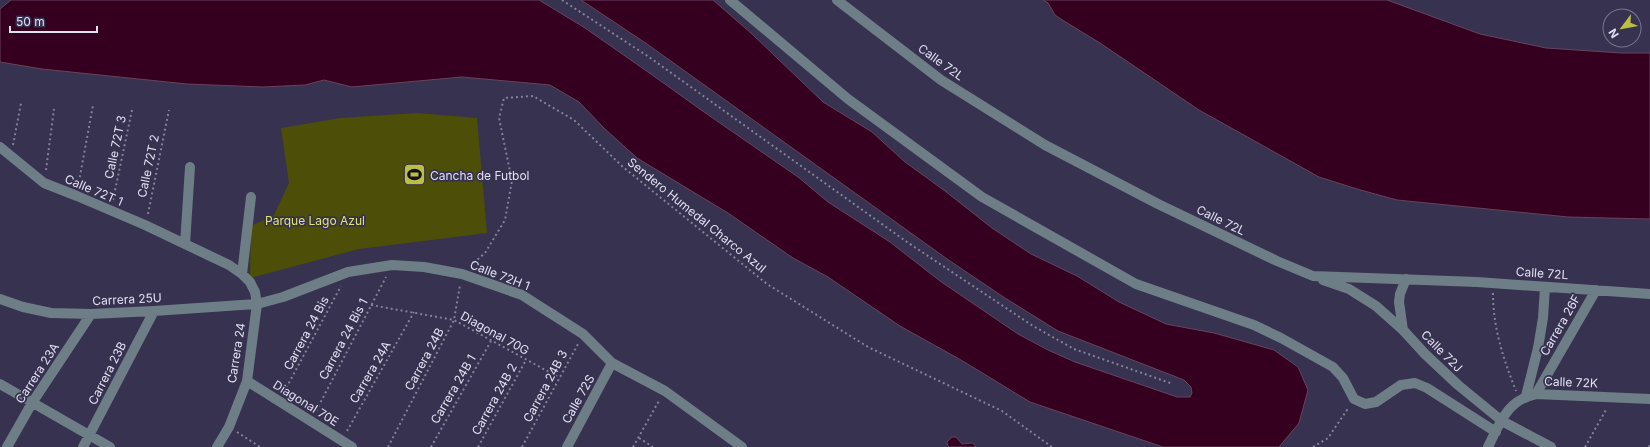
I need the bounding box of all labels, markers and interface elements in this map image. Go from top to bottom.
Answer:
scale bar [10,8,97,34]
north arrow [1602,8,1642,48]
text: 50 m [16,14,45,29]
text: N [1605,26,1622,41]
street label: Calle 72L [915,40,967,84]
street label: Calle 72T 3 [101,114,129,180]
street label: Calle 72T 2 [134,133,162,199]
street label: Sendero Humedal Charco Azul [625,154,769,276]
sports icon: Cancha de Futbol [402,162,428,188]
place label: Cancha de Futbol [430,168,530,183]
street label: Calle 72T 1 [63,171,125,209]
street label: Calle 72L [1194,202,1248,238]
park label: Parque Lago Azul [265,213,365,228]
street label: Calle 72H 1 [468,257,532,293]
street label: Calle 72L [1515,264,1569,282]
street label: Carrera 25U [92,290,162,308]
street label: Carrera 26F [1537,292,1583,358]
street label: Carrera 24 Bis [280,293,332,373]
street label: Carrera 24 Bis 1 [315,296,371,382]
street label: Diagonal 70G [458,308,532,358]
street label: Carrera 24 [224,321,248,384]
street label: Carrera 24B [401,325,447,393]
street label: Calle 72J [1418,327,1466,375]
street label: Carrera 24A [346,338,394,406]
street label: Carrera 23B [85,339,129,407]
street label: Carrera 23A [12,340,62,406]
street label: Carrera 24B 3 [520,347,570,425]
street label: Carrera 24B 1 [427,352,479,426]
street label: Carrera 24B 2 [468,361,520,437]
street label: Calle 72S [558,372,598,426]
street label: Calle 72K [1544,374,1598,390]
street label: Diagonal 70E [270,377,342,429]

